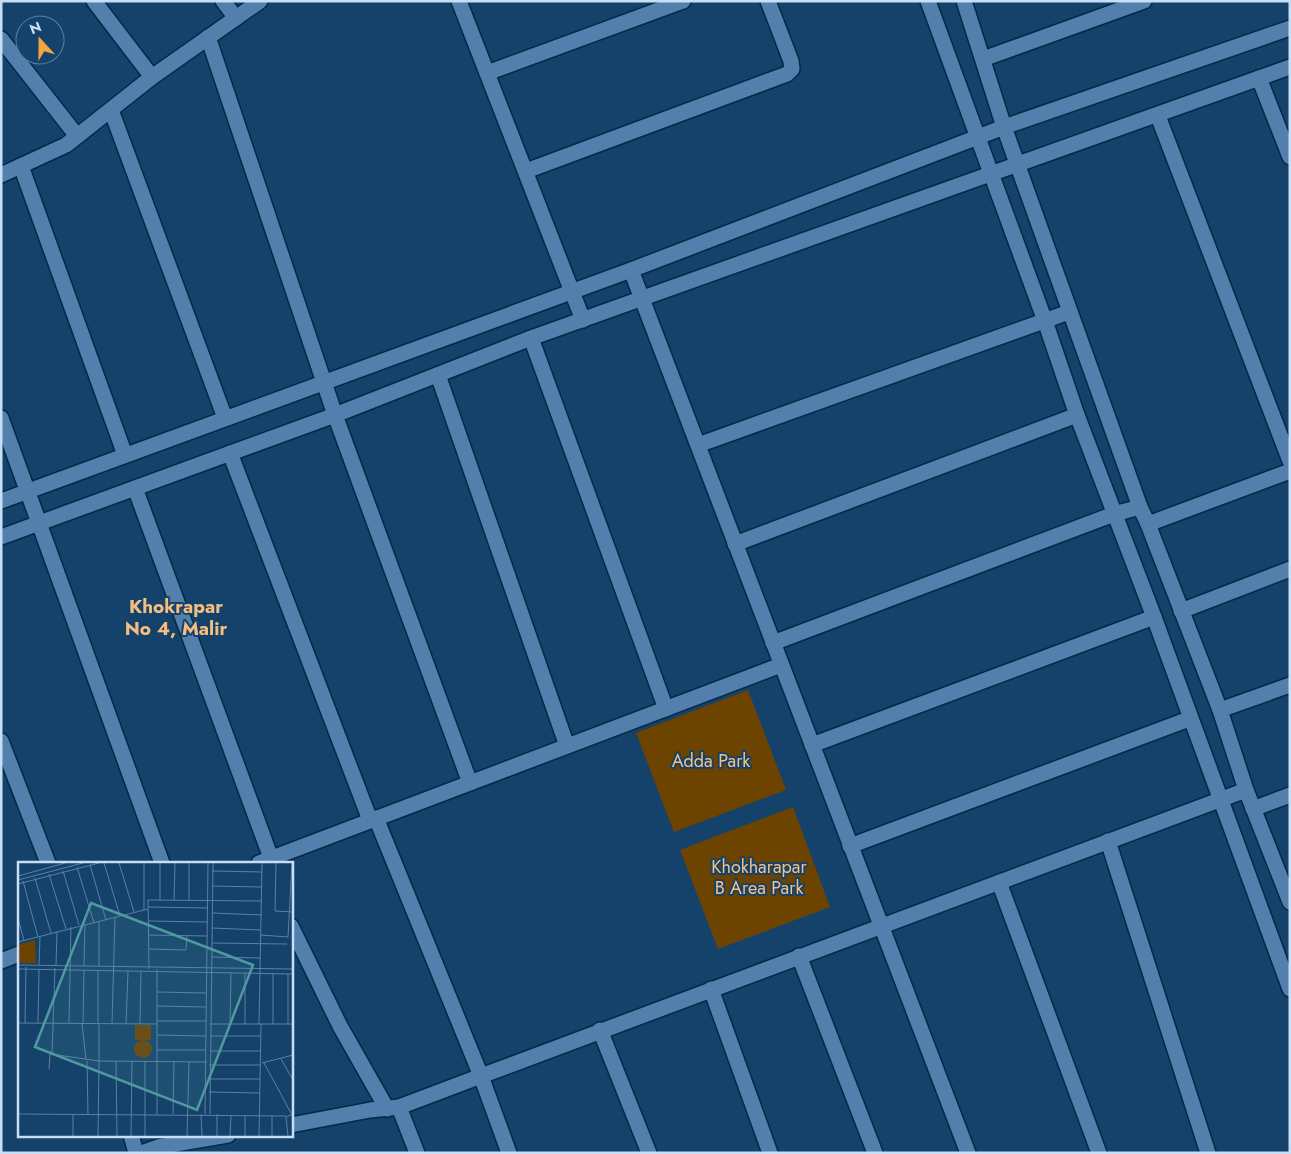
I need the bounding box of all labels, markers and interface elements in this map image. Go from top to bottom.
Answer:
north arrow [15,15,65,65]
text: N [27,17,44,39]
district label: Khokrapar No 4, Malir [125,593,227,642]
park label: Adda Park [672,748,750,774]
park label: Khokharapar B Area Park [711,854,808,901]
inset map [18,862,292,1136]

